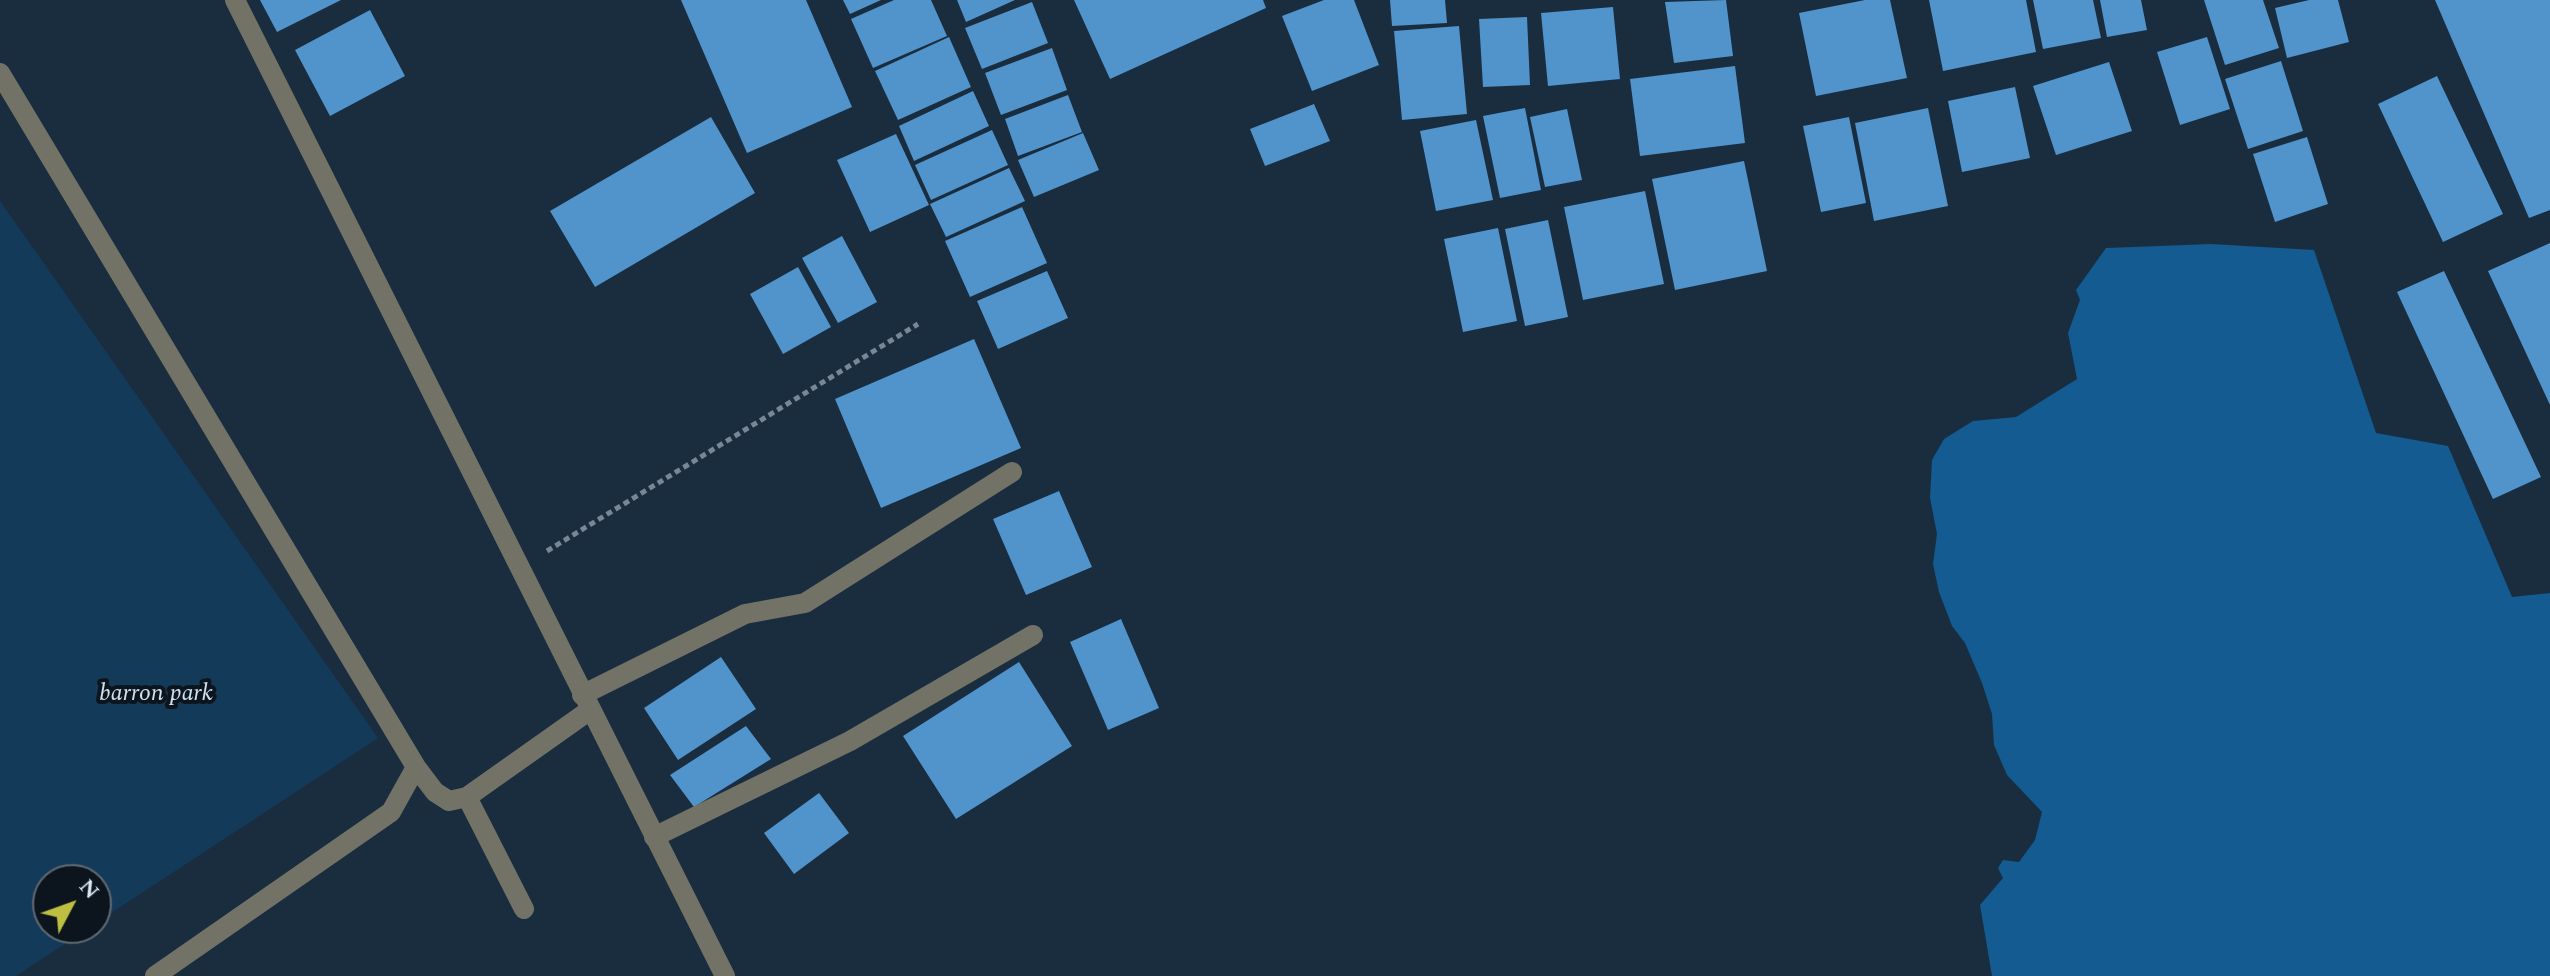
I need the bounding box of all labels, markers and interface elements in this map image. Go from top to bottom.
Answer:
park label: barron park [99,681,213,709]
north arrow [32,864,112,944]
text: N [71,872,107,907]

